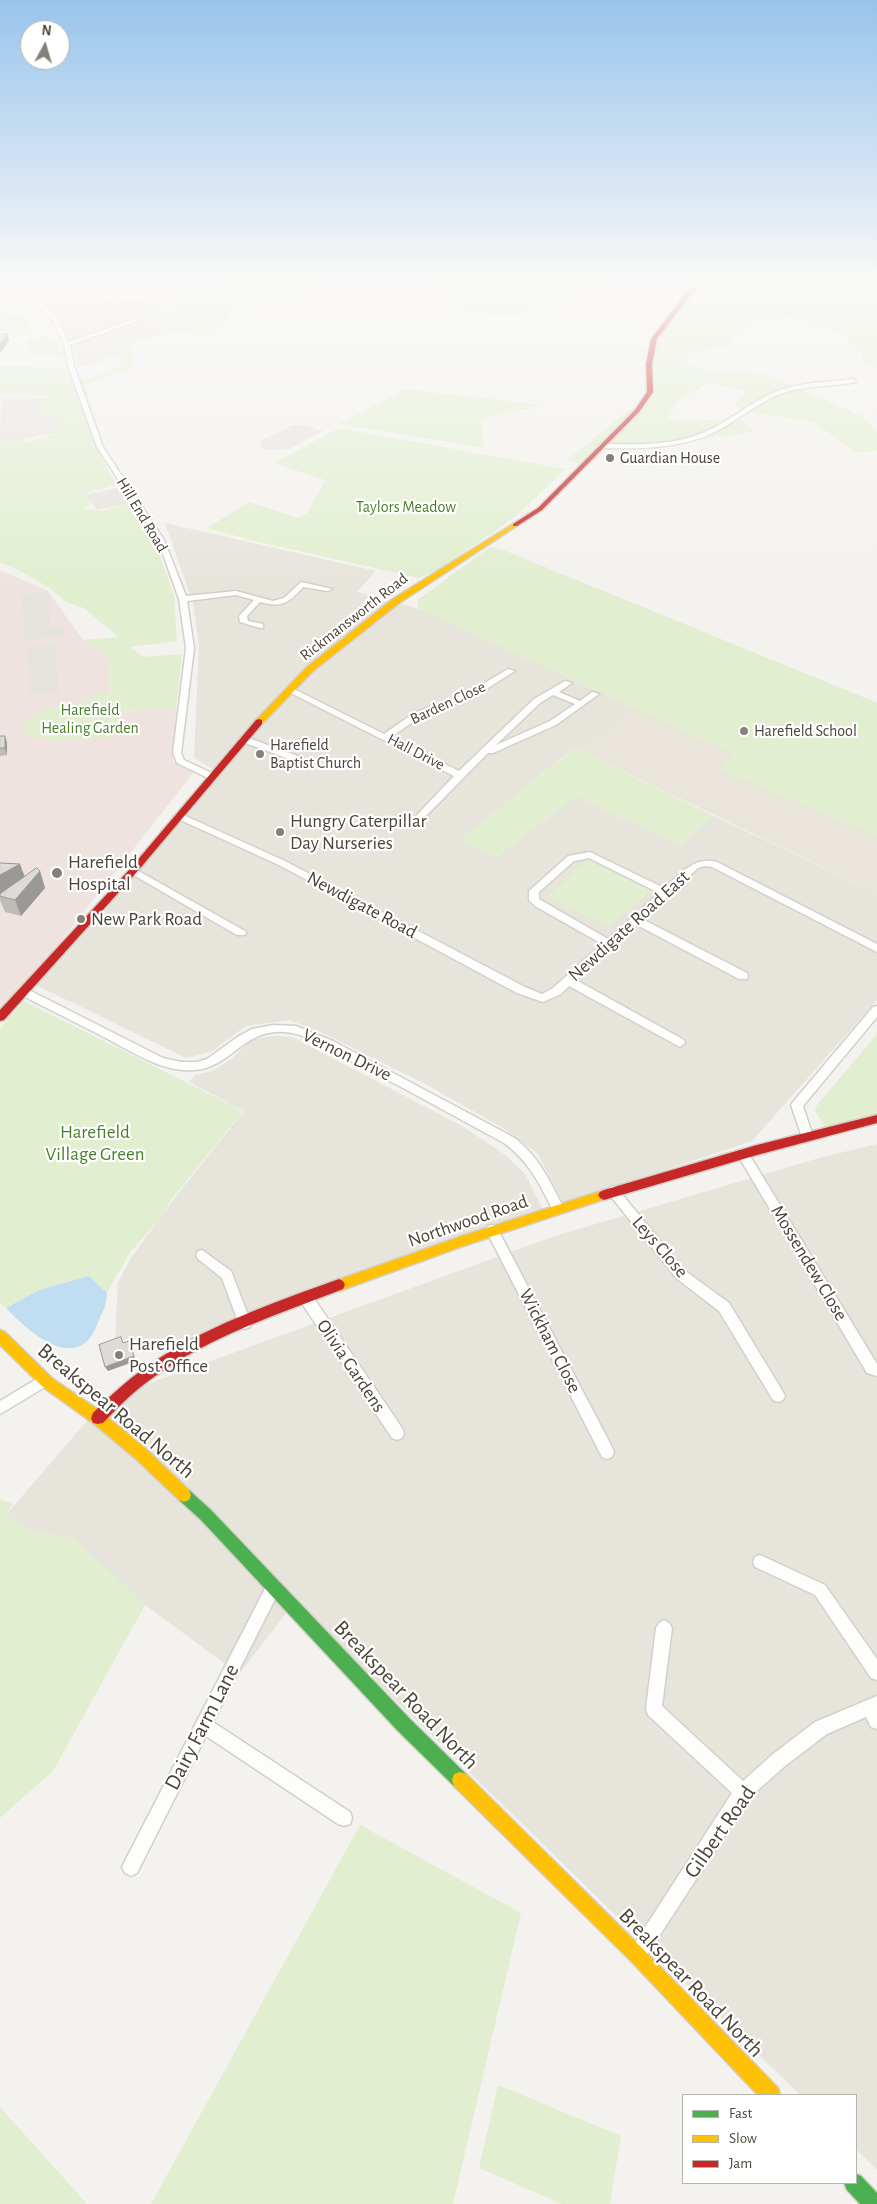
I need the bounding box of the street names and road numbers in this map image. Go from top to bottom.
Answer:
street label: Hill End Road [112,474,172,556]
street label: Rickmansworth Road [296,569,412,665]
street label: Barden Close [407,677,489,729]
street label: Hall Drive [384,729,448,775]
street label: Newdigate Road [303,866,421,944]
street label: Newdigate Road East [564,866,694,986]
street label: Vernon Drive [299,1024,395,1086]
street label: Northwood Road [405,1190,531,1252]
street label: Mossendew Close [766,1201,852,1325]
street label: Leys Close [627,1211,693,1283]
street label: Wickham Close [514,1285,586,1397]
street label: Olivia Gardens [312,1315,390,1417]
street label: Breakspear Road North [32,1337,200,1485]
street label: Breakspear Road North [328,1615,484,1775]
street label: Dairy Farm Lane [159,1660,245,1794]
street label: Gilbert Road [679,1781,761,1883]
street label: Breakspear Road North [613,1903,769,2063]

